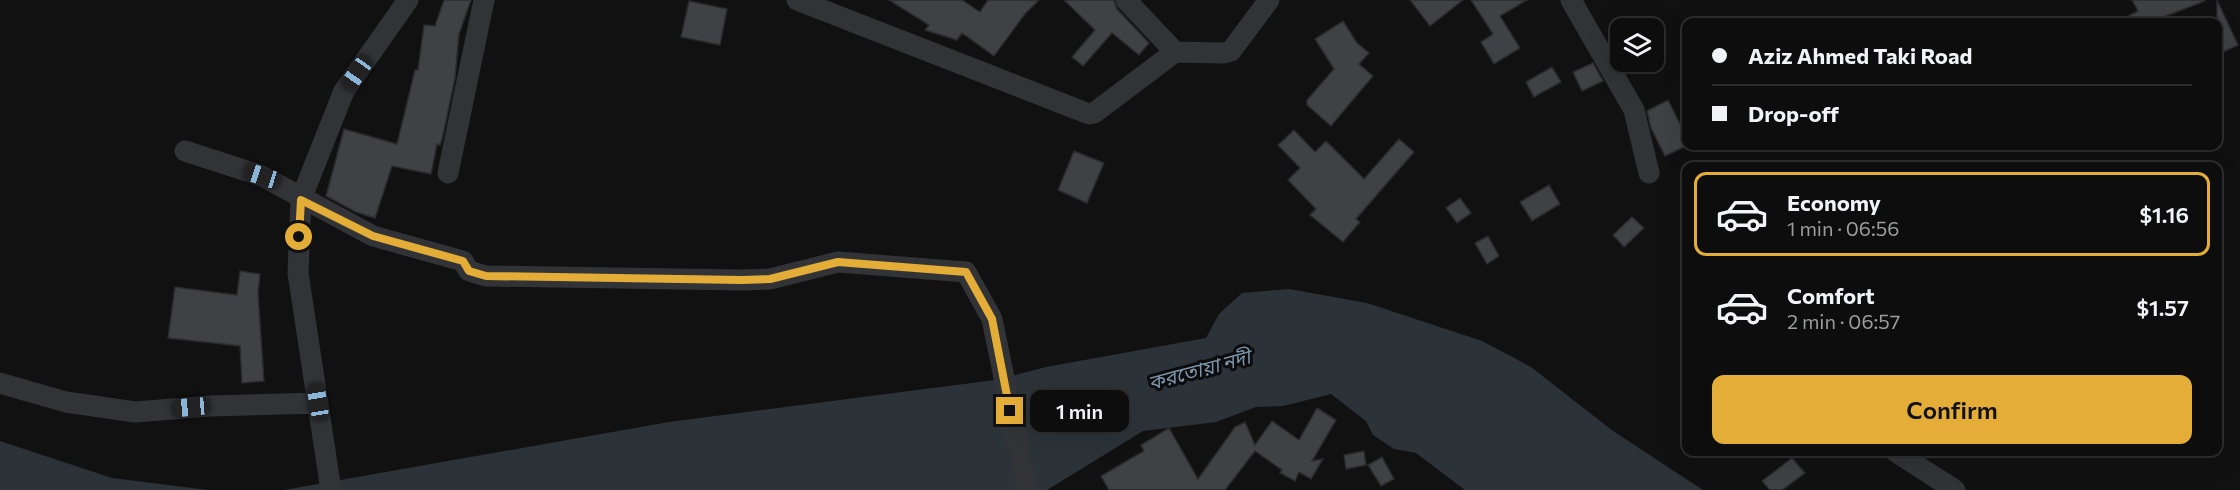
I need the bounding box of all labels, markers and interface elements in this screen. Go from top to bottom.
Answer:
map controls [1610,18,1664,72]
button: layers [1610,18,1664,72]
text: Aziz Ahmed Taki Road [1748,42,1972,69]
car [339,53,375,93]
text: Drop-off [1748,100,1839,127]
car [242,162,282,190]
icon: car [1715,187,1769,241]
text: Economy [1787,189,1881,216]
text: $1.16 [2139,201,2189,228]
text: 1 min · 06:56 [1787,216,1899,240]
route start [285,223,312,250]
icon: car [1715,280,1769,334]
text: Comfort [1787,282,1875,309]
text: $1.57 [2136,294,2189,321]
text: 2 min · 06:57 [1787,309,1900,333]
water label: করতোয়া নদী [1145,343,1256,394]
button: Confirm [1712,375,2192,444]
car [306,383,330,421]
callout: 1 min [1031,390,1130,432]
car [172,396,210,418]
route end [996,397,1023,424]
text: 1 min [1056,399,1103,423]

